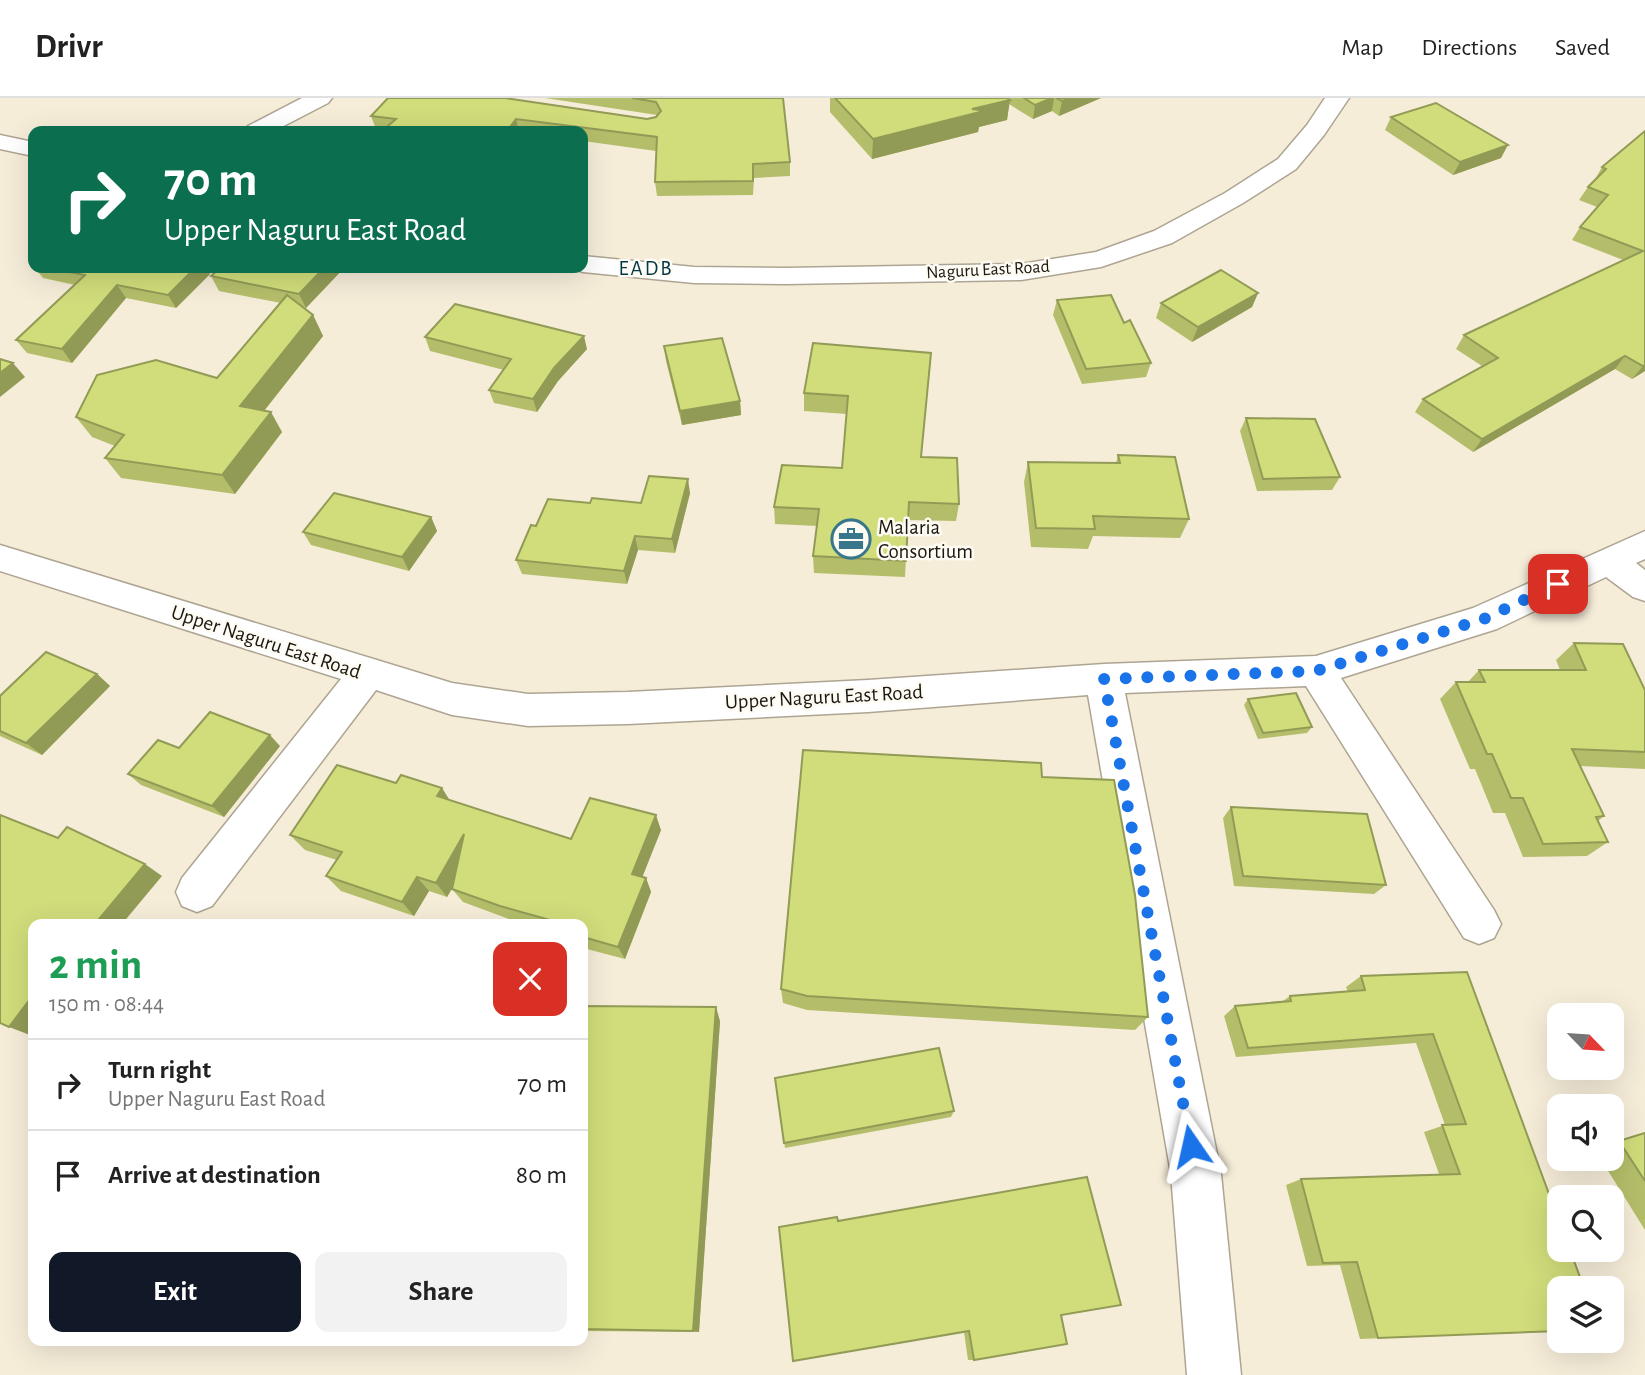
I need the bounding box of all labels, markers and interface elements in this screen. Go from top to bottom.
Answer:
text: Drivr [35,31,103,64]
text: Map [1341,36,1383,60]
text: Directions [1421,36,1517,60]
text: Saved [1555,36,1610,60]
icon: right [49,154,140,245]
text: 70 m [164,156,258,205]
text: Upper Naguru East Road [164,214,466,246]
district label: EADB [618,258,674,279]
street label: Naguru East Road [926,258,1050,282]
place label: Malaria Consortium [878,517,973,562]
office icon: Malaria Consortium [830,518,872,560]
pin [1528,554,1588,614]
icon: arrive [1539,565,1577,603]
street label: Upper Naguru East Road [168,601,364,683]
street label: Upper Naguru East Road [724,681,924,713]
button: close [493,942,567,1016]
text: 2 min [49,944,142,986]
text: 150 m · 08:44 [49,993,164,1016]
north arrow [1547,1003,1624,1080]
map controls [1547,1003,1624,1353]
text: Turn right [108,1057,211,1083]
icon: right [49,1066,87,1104]
text: 70 m [517,1071,567,1097]
text: Upper Naguru East Road [108,1088,325,1111]
button: sound [1547,1094,1624,1171]
position arrow [1154,1109,1228,1183]
icon: arrive [49,1157,87,1195]
text: Arrive at destination [108,1162,321,1188]
text: 80 m [516,1162,567,1188]
button: search [1547,1185,1624,1262]
button: Exit [49,1252,301,1332]
button: Share [315,1252,567,1332]
button: layers [1547,1276,1624,1353]

